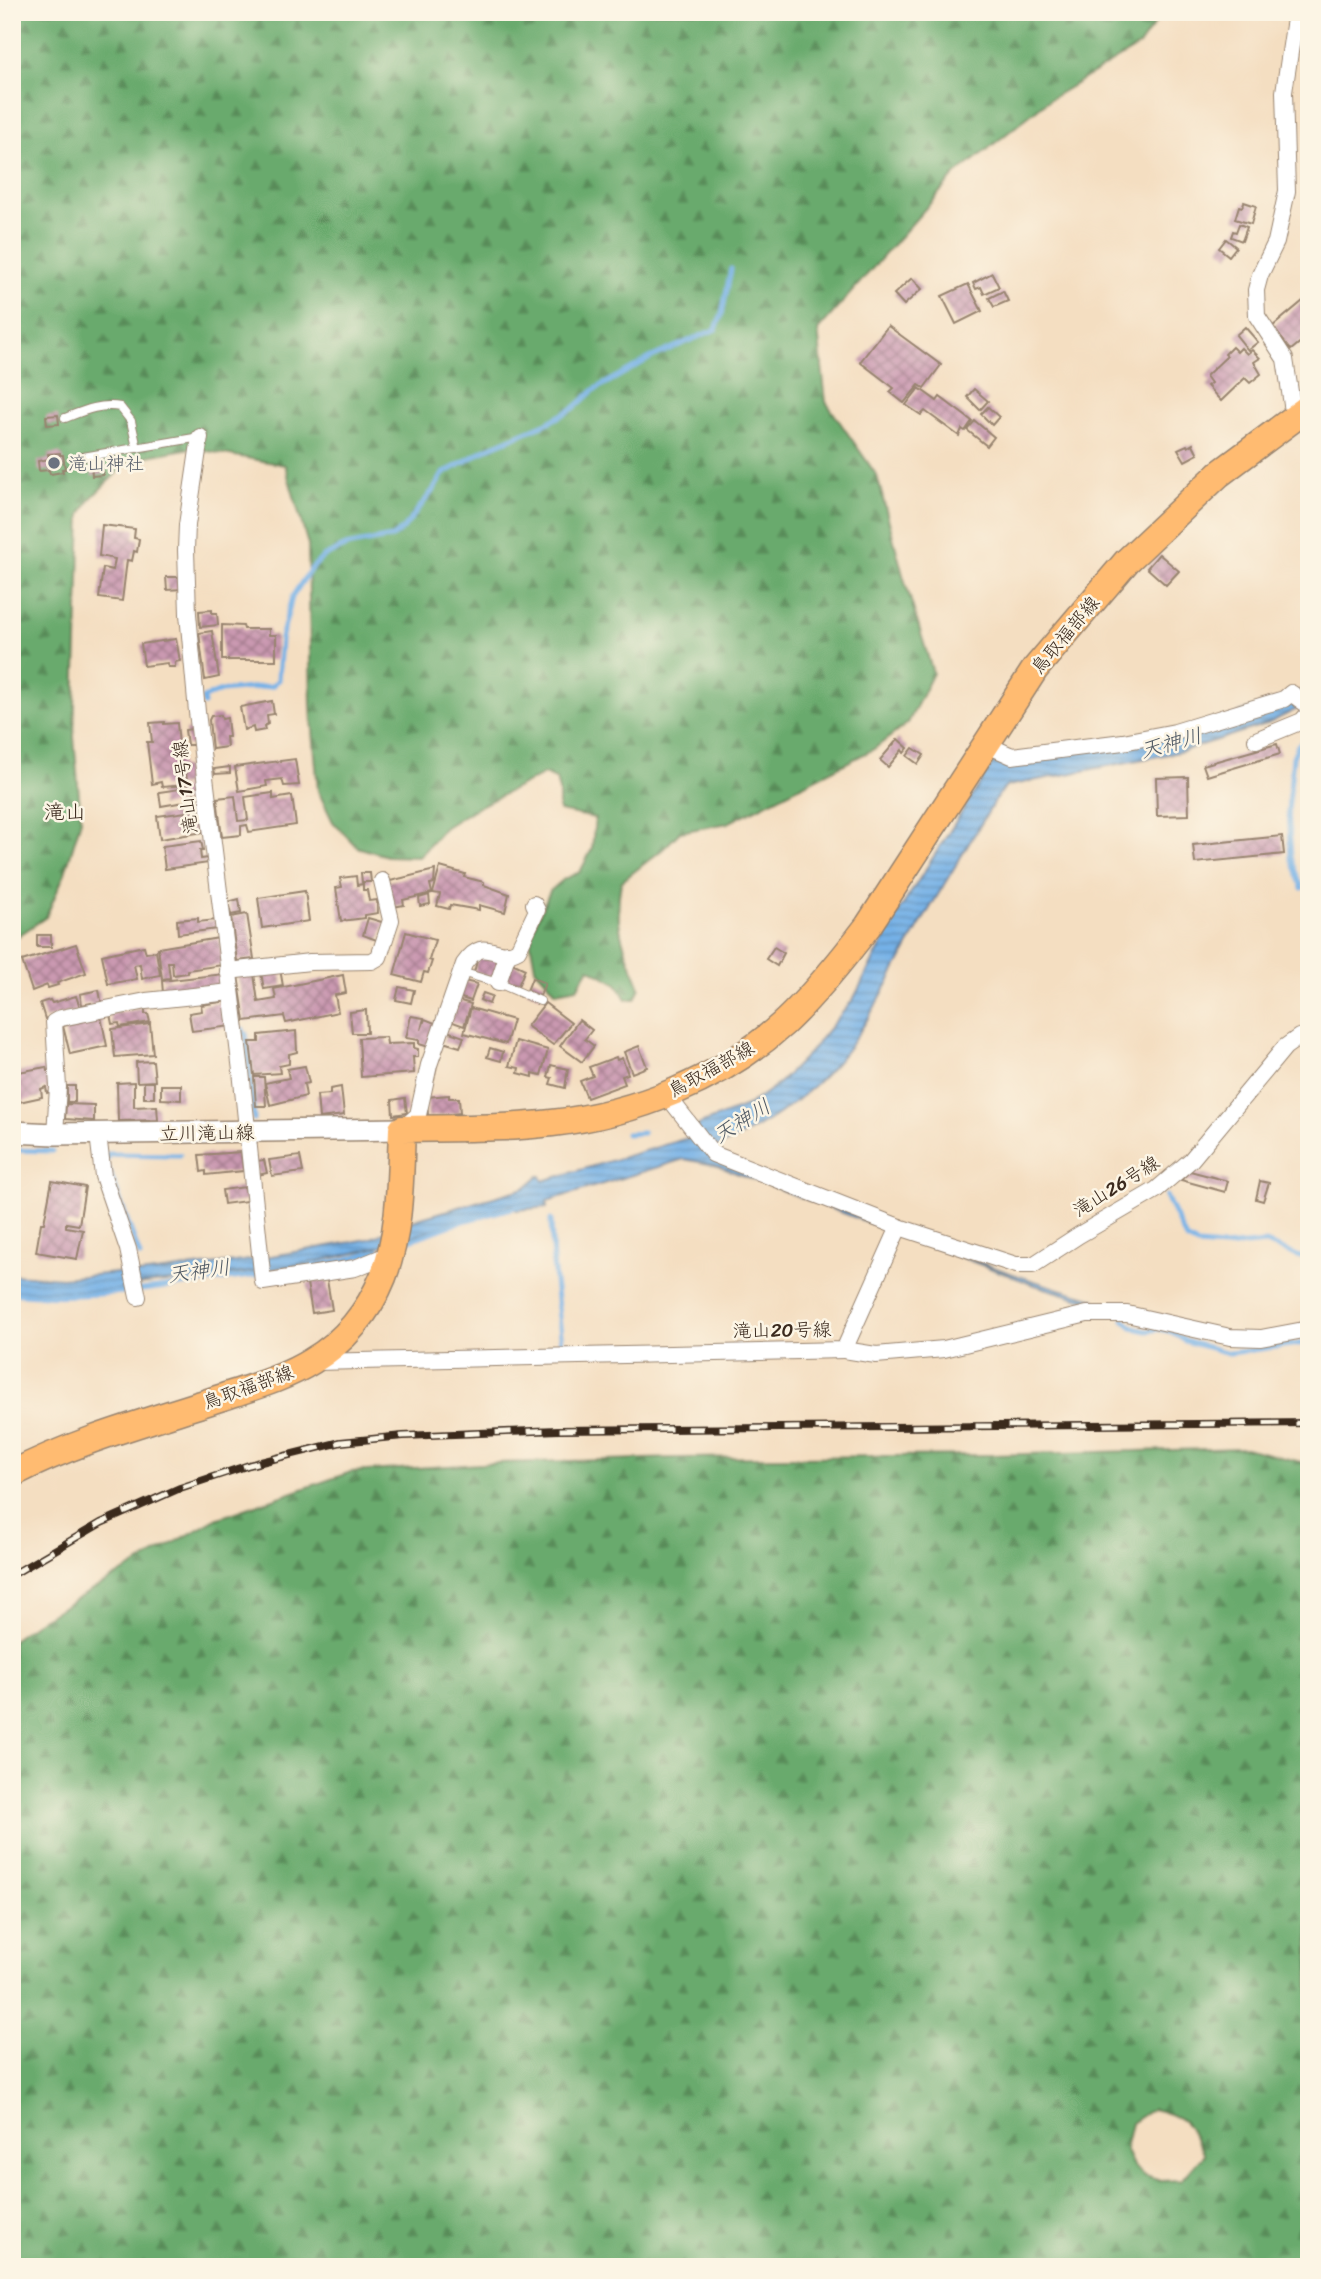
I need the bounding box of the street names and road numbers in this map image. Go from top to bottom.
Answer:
street label: 鳥取福部線 [1022,588,1108,682]
street label: 滝山17号線 [163,738,207,836]
street label: 鳥取福部線 [661,1032,761,1106]
street label: 立川滝山線 [159,1116,255,1150]
street label: 滝山26号線 [1066,1146,1166,1226]
street label: 滝山20号線 [732,1313,832,1347]
street label: 鳥取福部線 [198,1355,298,1419]

